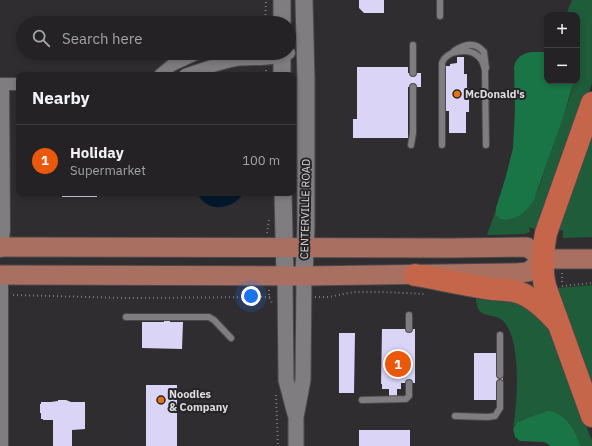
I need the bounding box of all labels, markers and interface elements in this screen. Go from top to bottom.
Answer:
map controls [544,12,580,84]
button: + [544,12,580,48]
search box [16,16,296,60]
icon: search [30,27,52,49]
text: Search here [62,29,142,48]
button: − [544,48,580,84]
text: Nearby [32,87,90,109]
place label: McDonald's [465,87,525,101]
marker: McDonald's [452,89,462,99]
text: Holiday [70,143,124,162]
text: 1 [41,152,49,169]
text: 100 m [242,152,280,169]
street label: CENTERVILLE ROAD [297,159,313,259]
text: Supermarket [70,162,146,179]
your location [241,286,261,306]
pin: 1 [385,349,411,379]
place label: Noodles & Company [169,387,228,414]
marker: Noodles & Company [156,395,166,405]

